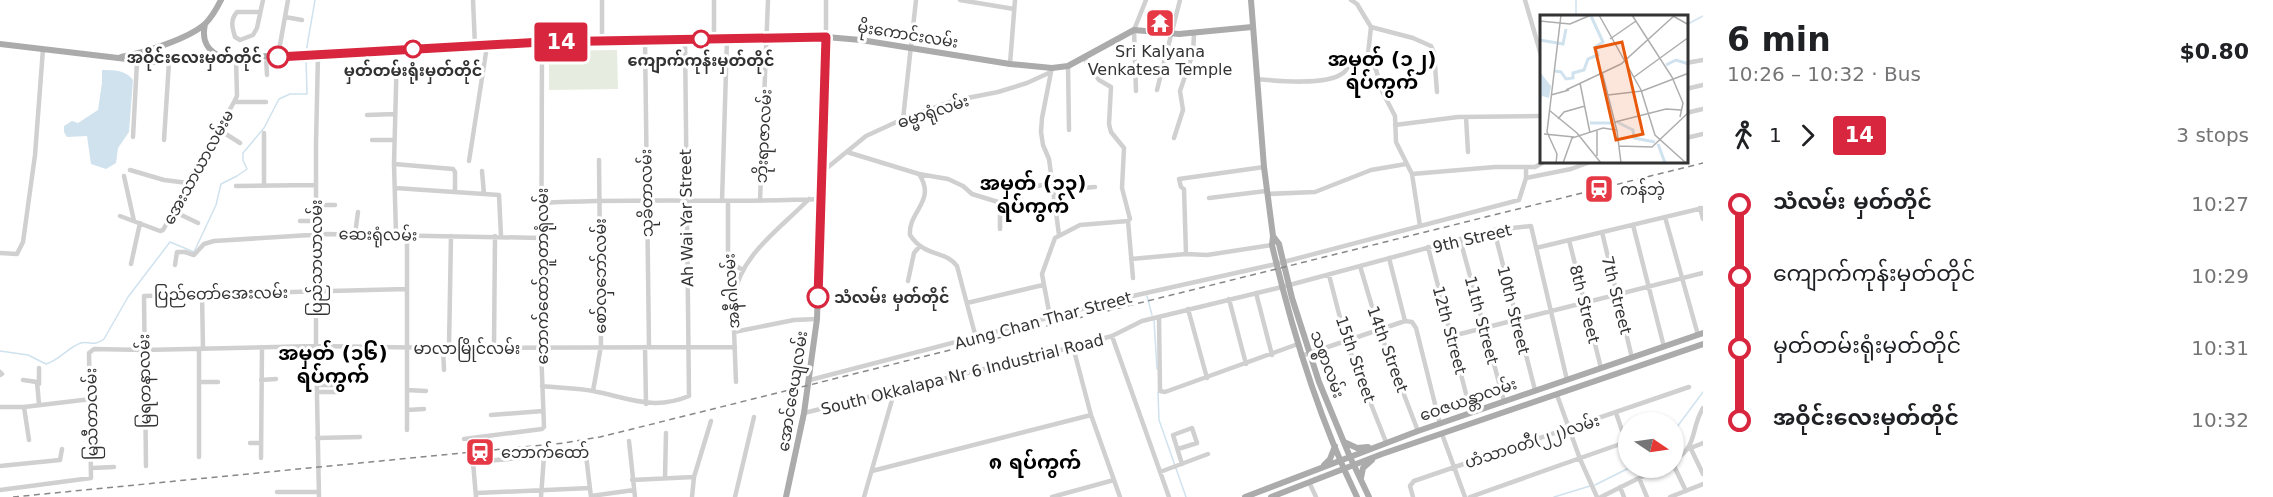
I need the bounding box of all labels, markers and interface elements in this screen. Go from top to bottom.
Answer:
temple icon: Sri Kalyana Venkatesa Temple [1144,7,1176,39]
street label: မိုးကောင်းလမ်း [855,15,960,57]
inset map [1540,15,1688,164]
text: 6 min [1727,20,1831,59]
line badge: 14 [534,22,588,62]
text: 14 [546,30,576,54]
marker: ကျောက်ကုန်းမှတ်တိုင် [692,30,710,48]
text: $0.80 [2179,39,2249,64]
marker: မှတ်တမ်းရုံးမှတ်တိုင် [404,40,422,58]
place label: Sri Kalyana Venkatesa Temple [1088,42,1232,79]
place label: အဝိုင်းလေးမှတ်တိုင် [127,46,262,71]
marker: အဝိုင်းလေးမှတ်တိုင် [267,46,289,68]
district label: အမှတ် (၁၂) ရပ်ကွက် [1328,46,1436,98]
place label: ကျောက်ကုန်းမှတ်တိုင် [627,49,775,74]
place label: မှတ်တမ်းရုံးမှတ်တိုင် [344,59,482,84]
text: 10:26 – 10:32 · Bus [1727,62,1921,86]
street label: ဘိုးရာဇာလမ်း [750,88,780,184]
street label: ဓမ္မာရုံလမ်း [894,89,973,137]
street label: အေးသာယာလမ်းမ [157,106,238,228]
icon: walk [1727,119,1760,152]
icon: forward [1791,119,1824,152]
text: 1 [1769,123,1782,147]
text: 14 [1845,123,1874,147]
text: 3 stops [2176,123,2249,147]
street label: သုခိတာလမ်း [634,149,662,237]
street label: Ah Wai Yar Street [676,149,697,287]
district label: အမှတ် (၁၃) ရပ်ကွက် [980,170,1086,222]
station icon: ကန်ဘဲ့ [1583,173,1615,205]
place label: ကန်ဘဲ့ [1620,178,1665,203]
street label: ဘောက်ထော်ဘူတာရုံလမ်း [531,188,557,364]
text: သံလမ်း မှတ်တိုင် [1773,189,1932,214]
text: 10:27 [2191,192,2249,216]
street label: ပြည်သာယာလမ်း [305,199,330,317]
street label: စော်လှဘော်လမ်း [589,218,615,334]
street label: 9th Street [1431,220,1513,257]
street label: ဆေးရုံလမ်း [338,222,418,250]
street label: အနီဂါလမ်း [717,252,748,329]
street label: 7th Street [1598,254,1635,336]
text: ကျောက်ကုန်းမှတ်တိုင် [1773,261,1975,286]
street label: 8th Street [1566,263,1603,345]
street label: 10th Street [1493,264,1534,356]
text: 10:29 [2191,264,2249,288]
street label: 11th Street [1461,274,1502,366]
street label: ပြည်တော်အေးလမ်း [154,281,288,308]
street label: 12th Street [1429,284,1470,376]
marker: သံလမ်း မှတ်တိုင် [807,286,829,308]
place label: သံလမ်း မှတ်တိုင် [834,286,950,311]
street label: Aung Chan Thar Street [952,288,1134,353]
street label: 14th Street [1363,303,1412,395]
street label: 15th Street [1332,313,1379,405]
street label: သစ္စာလမ်း [1302,327,1350,402]
street label: အောင်ဇေယျလမ်း [772,329,815,453]
street label: South Okkalapa Nr 6 Industrial Road [819,330,1105,419]
text: မှတ်တမ်းရုံးမှတ်တိုင် [1773,333,1961,358]
street label: မြရတနာလမ်း [132,334,159,428]
text: 10:31 [2191,336,2249,360]
street label: မာလာမြိုင်လမ်း [414,337,520,362]
district label: အမှတ် (၁၆) ရပ်ကွက် [278,340,388,392]
street label: မြသီတာလမ်း [79,368,106,460]
street label: ဝေဇယန္တာလမ်း [1416,372,1520,429]
text: အဝိုင်းလေးမှတ်တိုင် [1773,405,1959,430]
text: 10:32 [2191,408,2249,432]
street label: ဟံသာဝတီ(၂၂)လမ်း [1462,409,1603,476]
north arrow [1618,412,1684,478]
map controls [1618,412,1684,478]
station icon: ဘောက်ထော် [464,436,496,468]
place label: ဘောက်ထော် [501,441,589,462]
district label: ၈ ရပ်ကွက် [989,449,1081,478]

